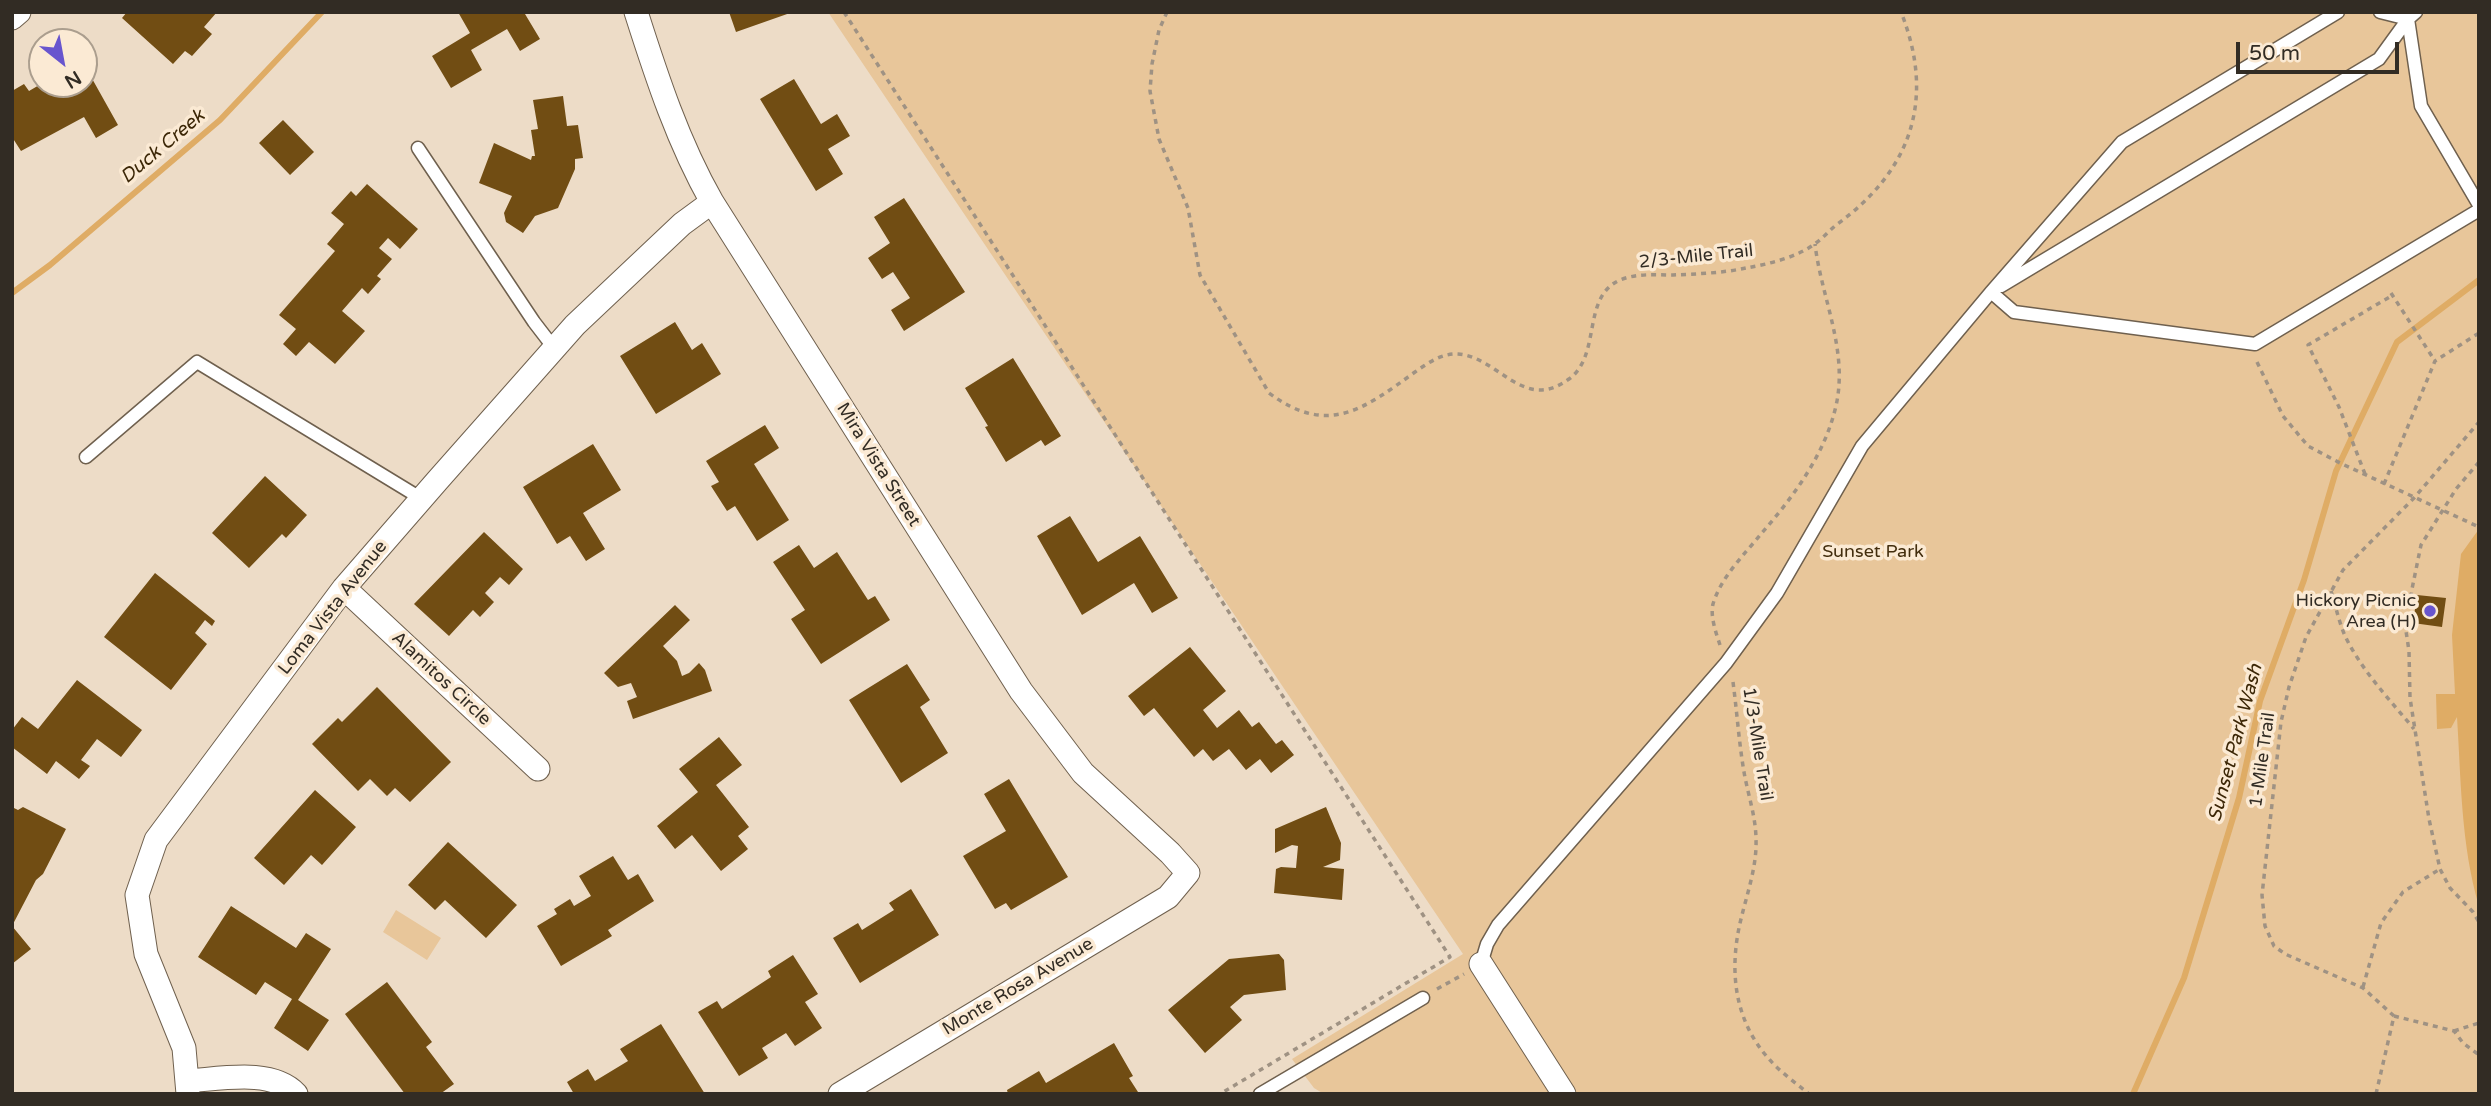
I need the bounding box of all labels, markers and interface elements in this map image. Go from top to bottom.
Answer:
north arrow [28,28,98,98]
scale bar [2239,28,2402,72]
text: 50 m [2249,41,2300,66]
text: N [61,66,85,93]
water label: Duck Creek [116,105,210,189]
street label: 2/3-Mile Trail [1638,240,1754,274]
street label: Mira Vista Street [831,399,925,531]
street label: Loma Vista Avenue [274,537,392,679]
park label: Sunset Park [1822,541,1924,563]
place label: Hickory Picnic Area (H) [2296,590,2416,632]
marker: Hickory Picnic Area (H) [2422,603,2438,619]
street label: Alamitos Circle [387,628,495,730]
water label: Sunset Park Wash [2204,662,2268,824]
street label: 1/3-Mile Trail [1737,686,1777,802]
street label: 1-Mile Trail [2246,711,2280,809]
street label: Monte Rosa Avenue [939,933,1097,1041]

